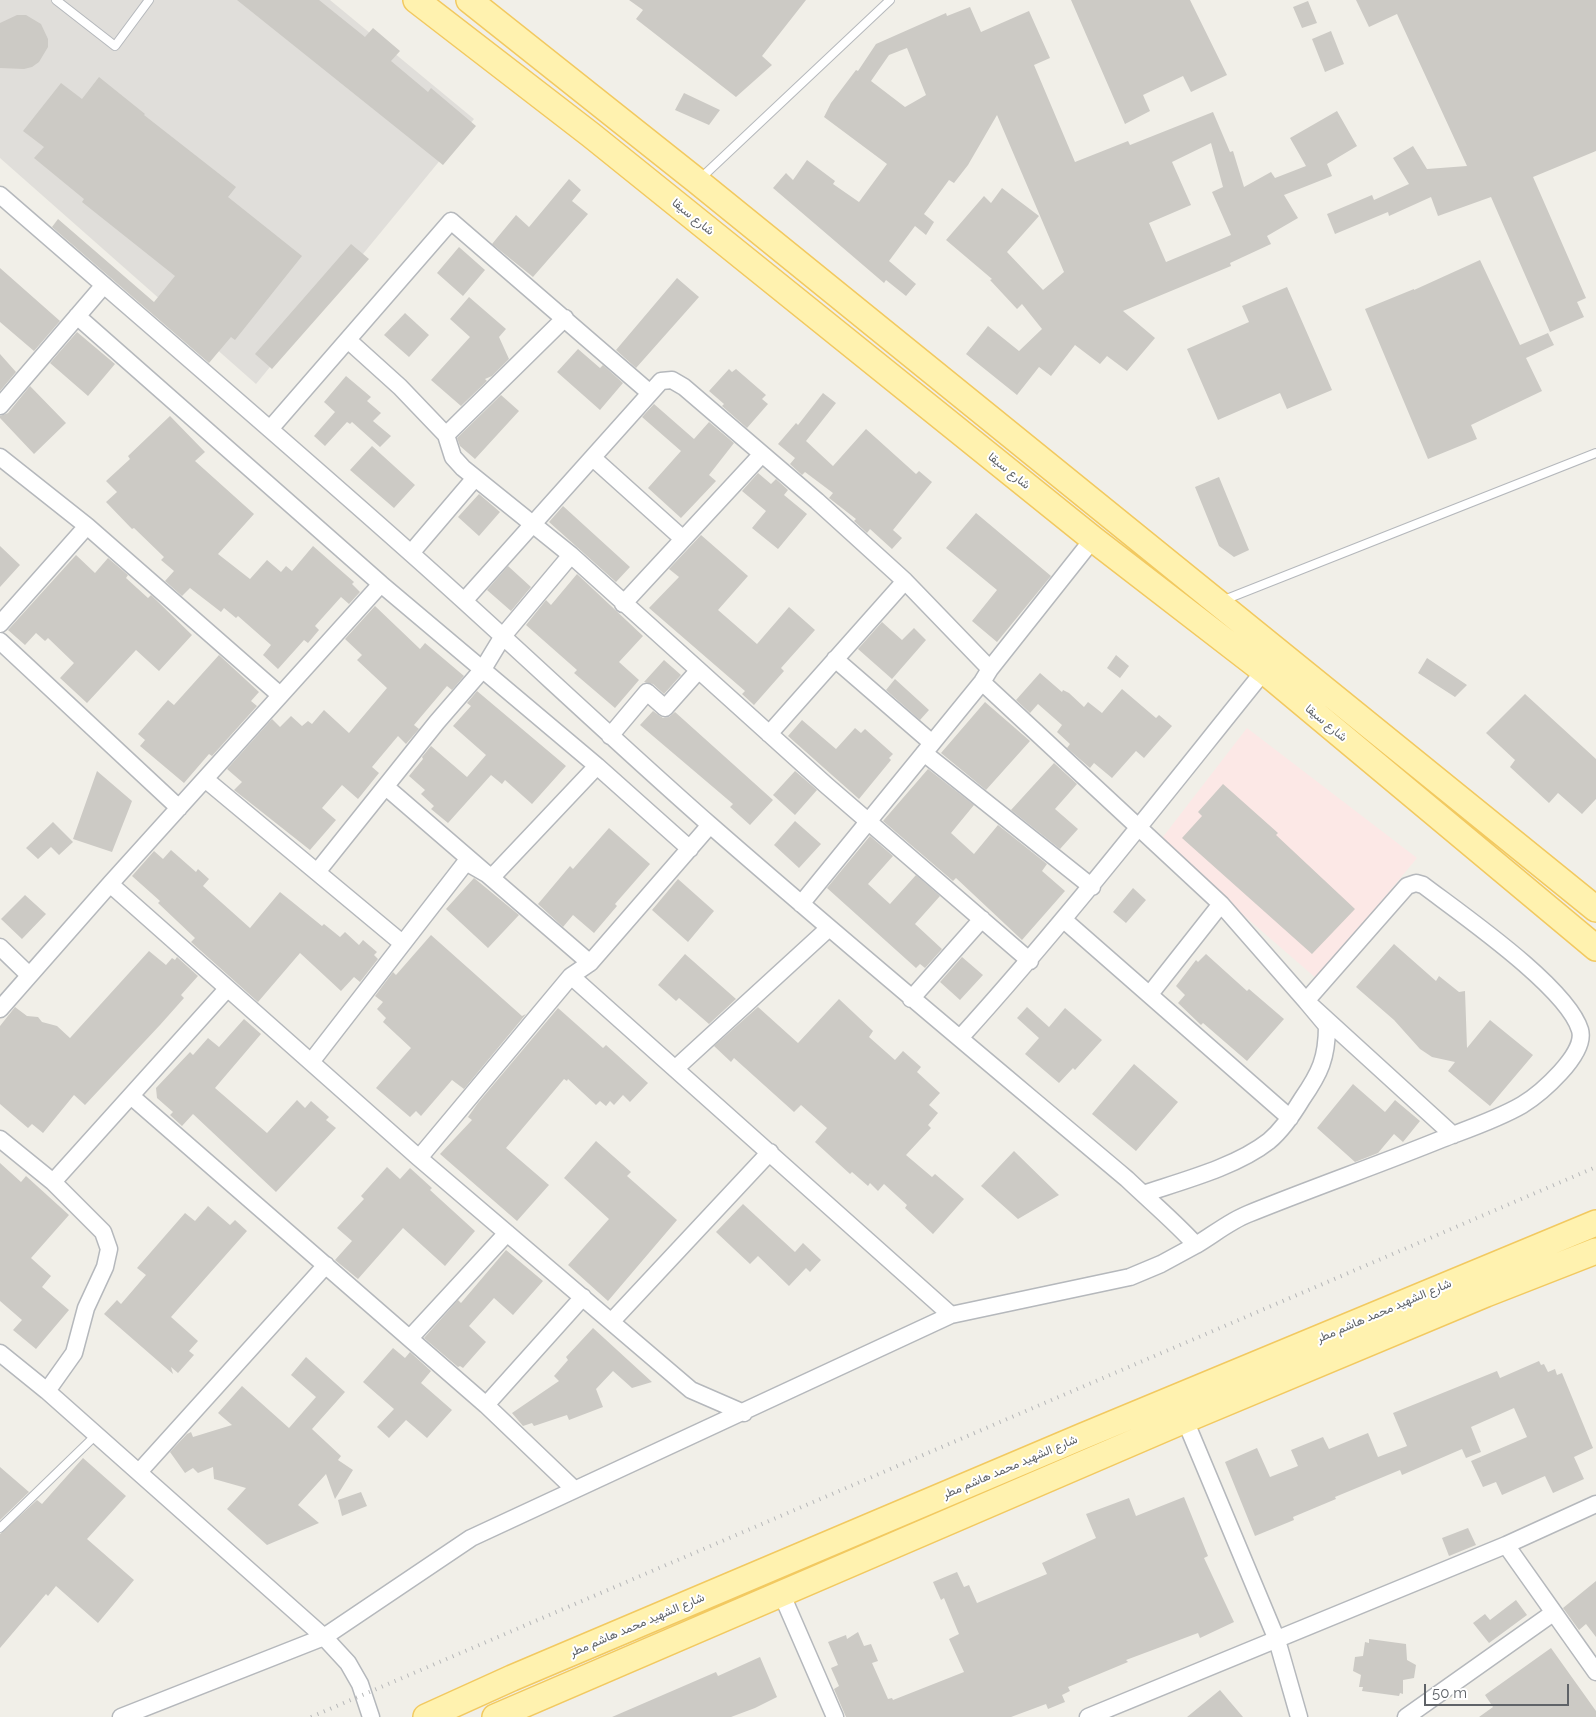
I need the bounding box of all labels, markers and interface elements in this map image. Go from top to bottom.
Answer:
street label: شارع سيقا [669,196,717,238]
street label: شارع سيقا [985,450,1033,492]
street label: شارع سيقا [1302,701,1350,745]
street label: شارع الشهيد محمد هاشم مطر [1314,1276,1454,1346]
street label: شارع الشهيد محمد هاشم مطر [940,1432,1080,1502]
street label: شارع الشهيد محمد هاشم مطر [567,1590,707,1660]
scale bar [1426,1674,1571,1706]
text: 50 m [1432,1684,1467,1702]

